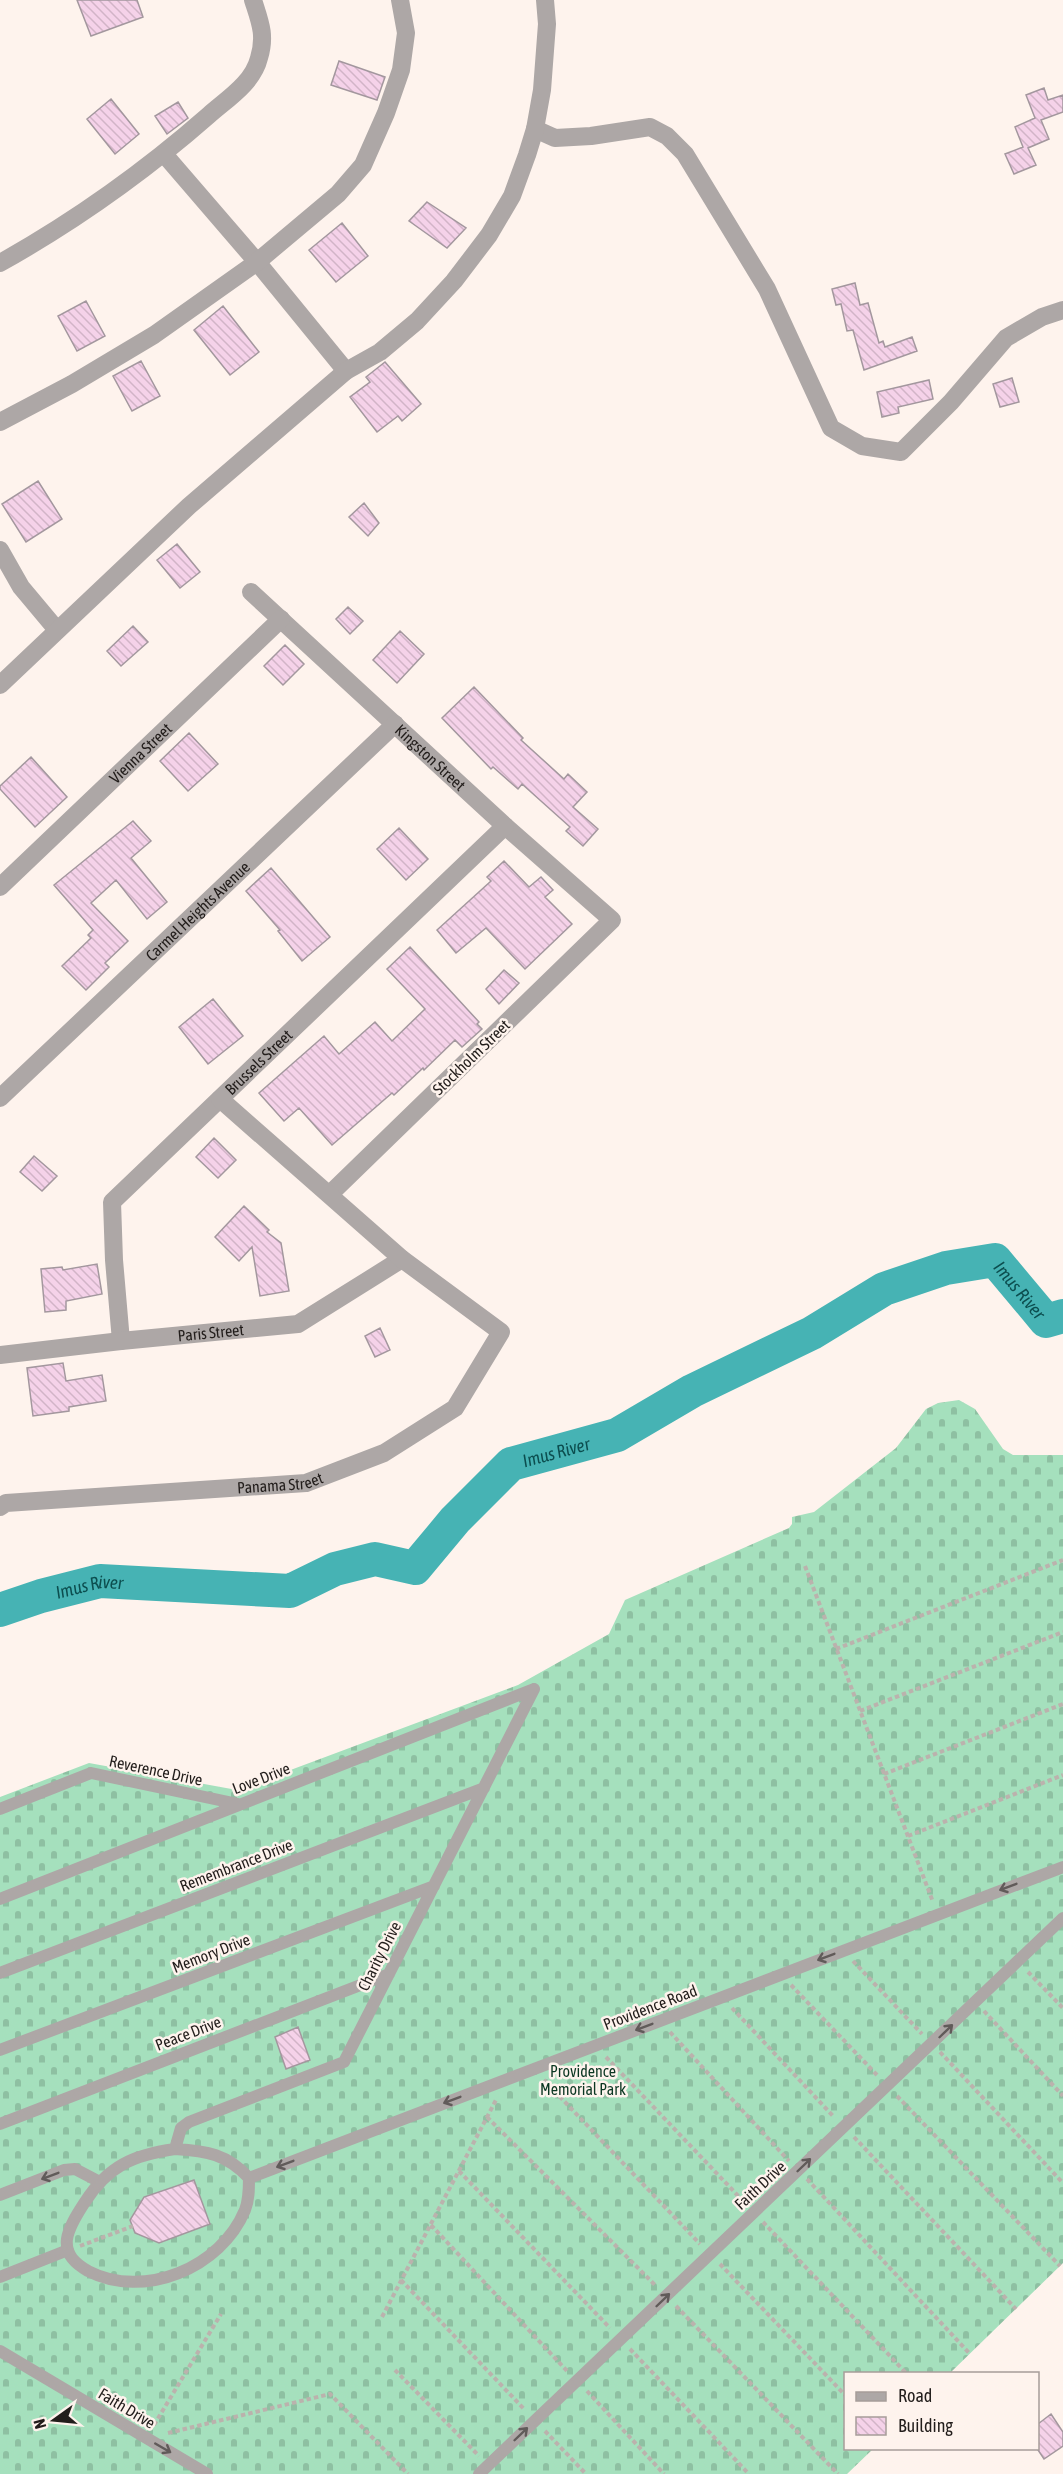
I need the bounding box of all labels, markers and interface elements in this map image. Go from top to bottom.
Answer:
street label: Vienna Street [106,719,176,787]
street label: Kingston Street [392,721,470,794]
street label: Carmel Heights Avenue [142,858,253,964]
street label: Stockholm Street [429,1016,513,1098]
street label: Brussels Street [221,1025,296,1098]
water label: Imus River [990,1257,1051,1324]
street label: Paris Street [177,1320,245,1345]
water label: Imus River [520,1432,593,1471]
street label: Panama Street [236,1468,326,1497]
water label: Imus River [53,1570,124,1602]
street label: Reverence Drive [108,1751,204,1789]
street label: Love Drive [230,1759,292,1797]
street label: Remembrance Drive [177,1835,295,1895]
one-way arrow [1000,1883,1018,1894]
street label: Charity Drive [354,1918,405,1994]
street label: Memory Drive [170,1930,253,1977]
one-way arrow [817,1953,836,1964]
street label: Providence Road [601,1981,699,2033]
street label: Peace Drive [153,2012,223,2054]
one-way arrow [635,2022,654,2033]
one-way arrow [938,2024,953,2038]
park label: Providence Memorial Park [540,2062,626,2098]
one-way arrow [444,2095,462,2106]
street label: Faith Drive [731,2157,789,2213]
one-way arrow [797,2158,812,2173]
one-way arrow [276,2159,295,2170]
one-way arrow [41,2171,59,2182]
one-way arrow [655,2292,670,2307]
legend [844,2372,1039,2450]
street label: Faith Drive [95,2384,159,2432]
text: Road [898,2385,932,2406]
north arrow [24,2390,84,2450]
text: Building [898,2415,953,2436]
text: N [30,2417,49,2431]
one-way arrow [514,2426,529,2441]
one-way arrow [154,2443,171,2455]

